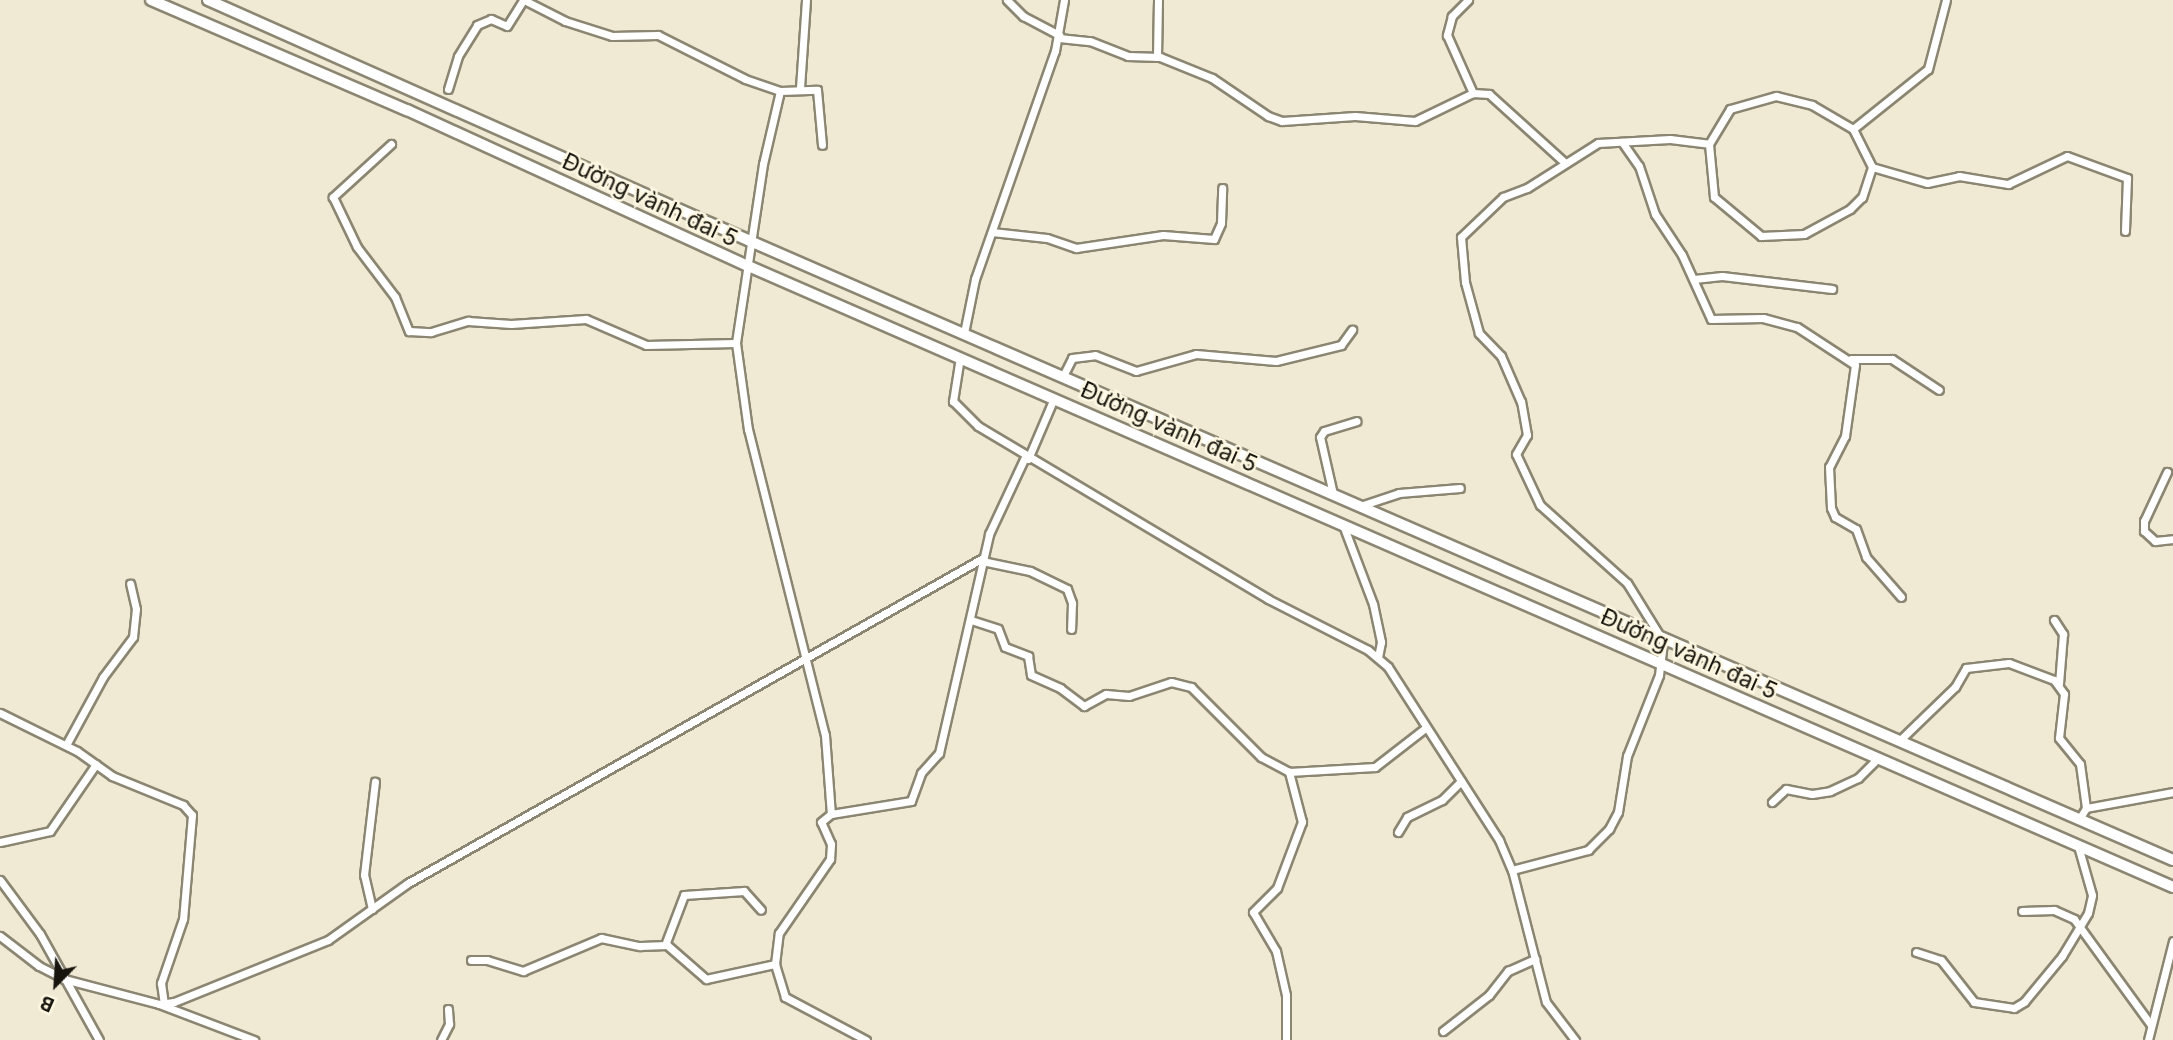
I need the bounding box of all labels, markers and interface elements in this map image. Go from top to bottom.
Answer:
street label: Đường vành đai 5 [558,147,742,253]
street label: Đường vành đai 5 [1076,376,1262,478]
street label: Đường vành đai 5 [1596,603,1782,705]
north arrow [21,949,91,1019]
text: B [37,991,58,1017]

